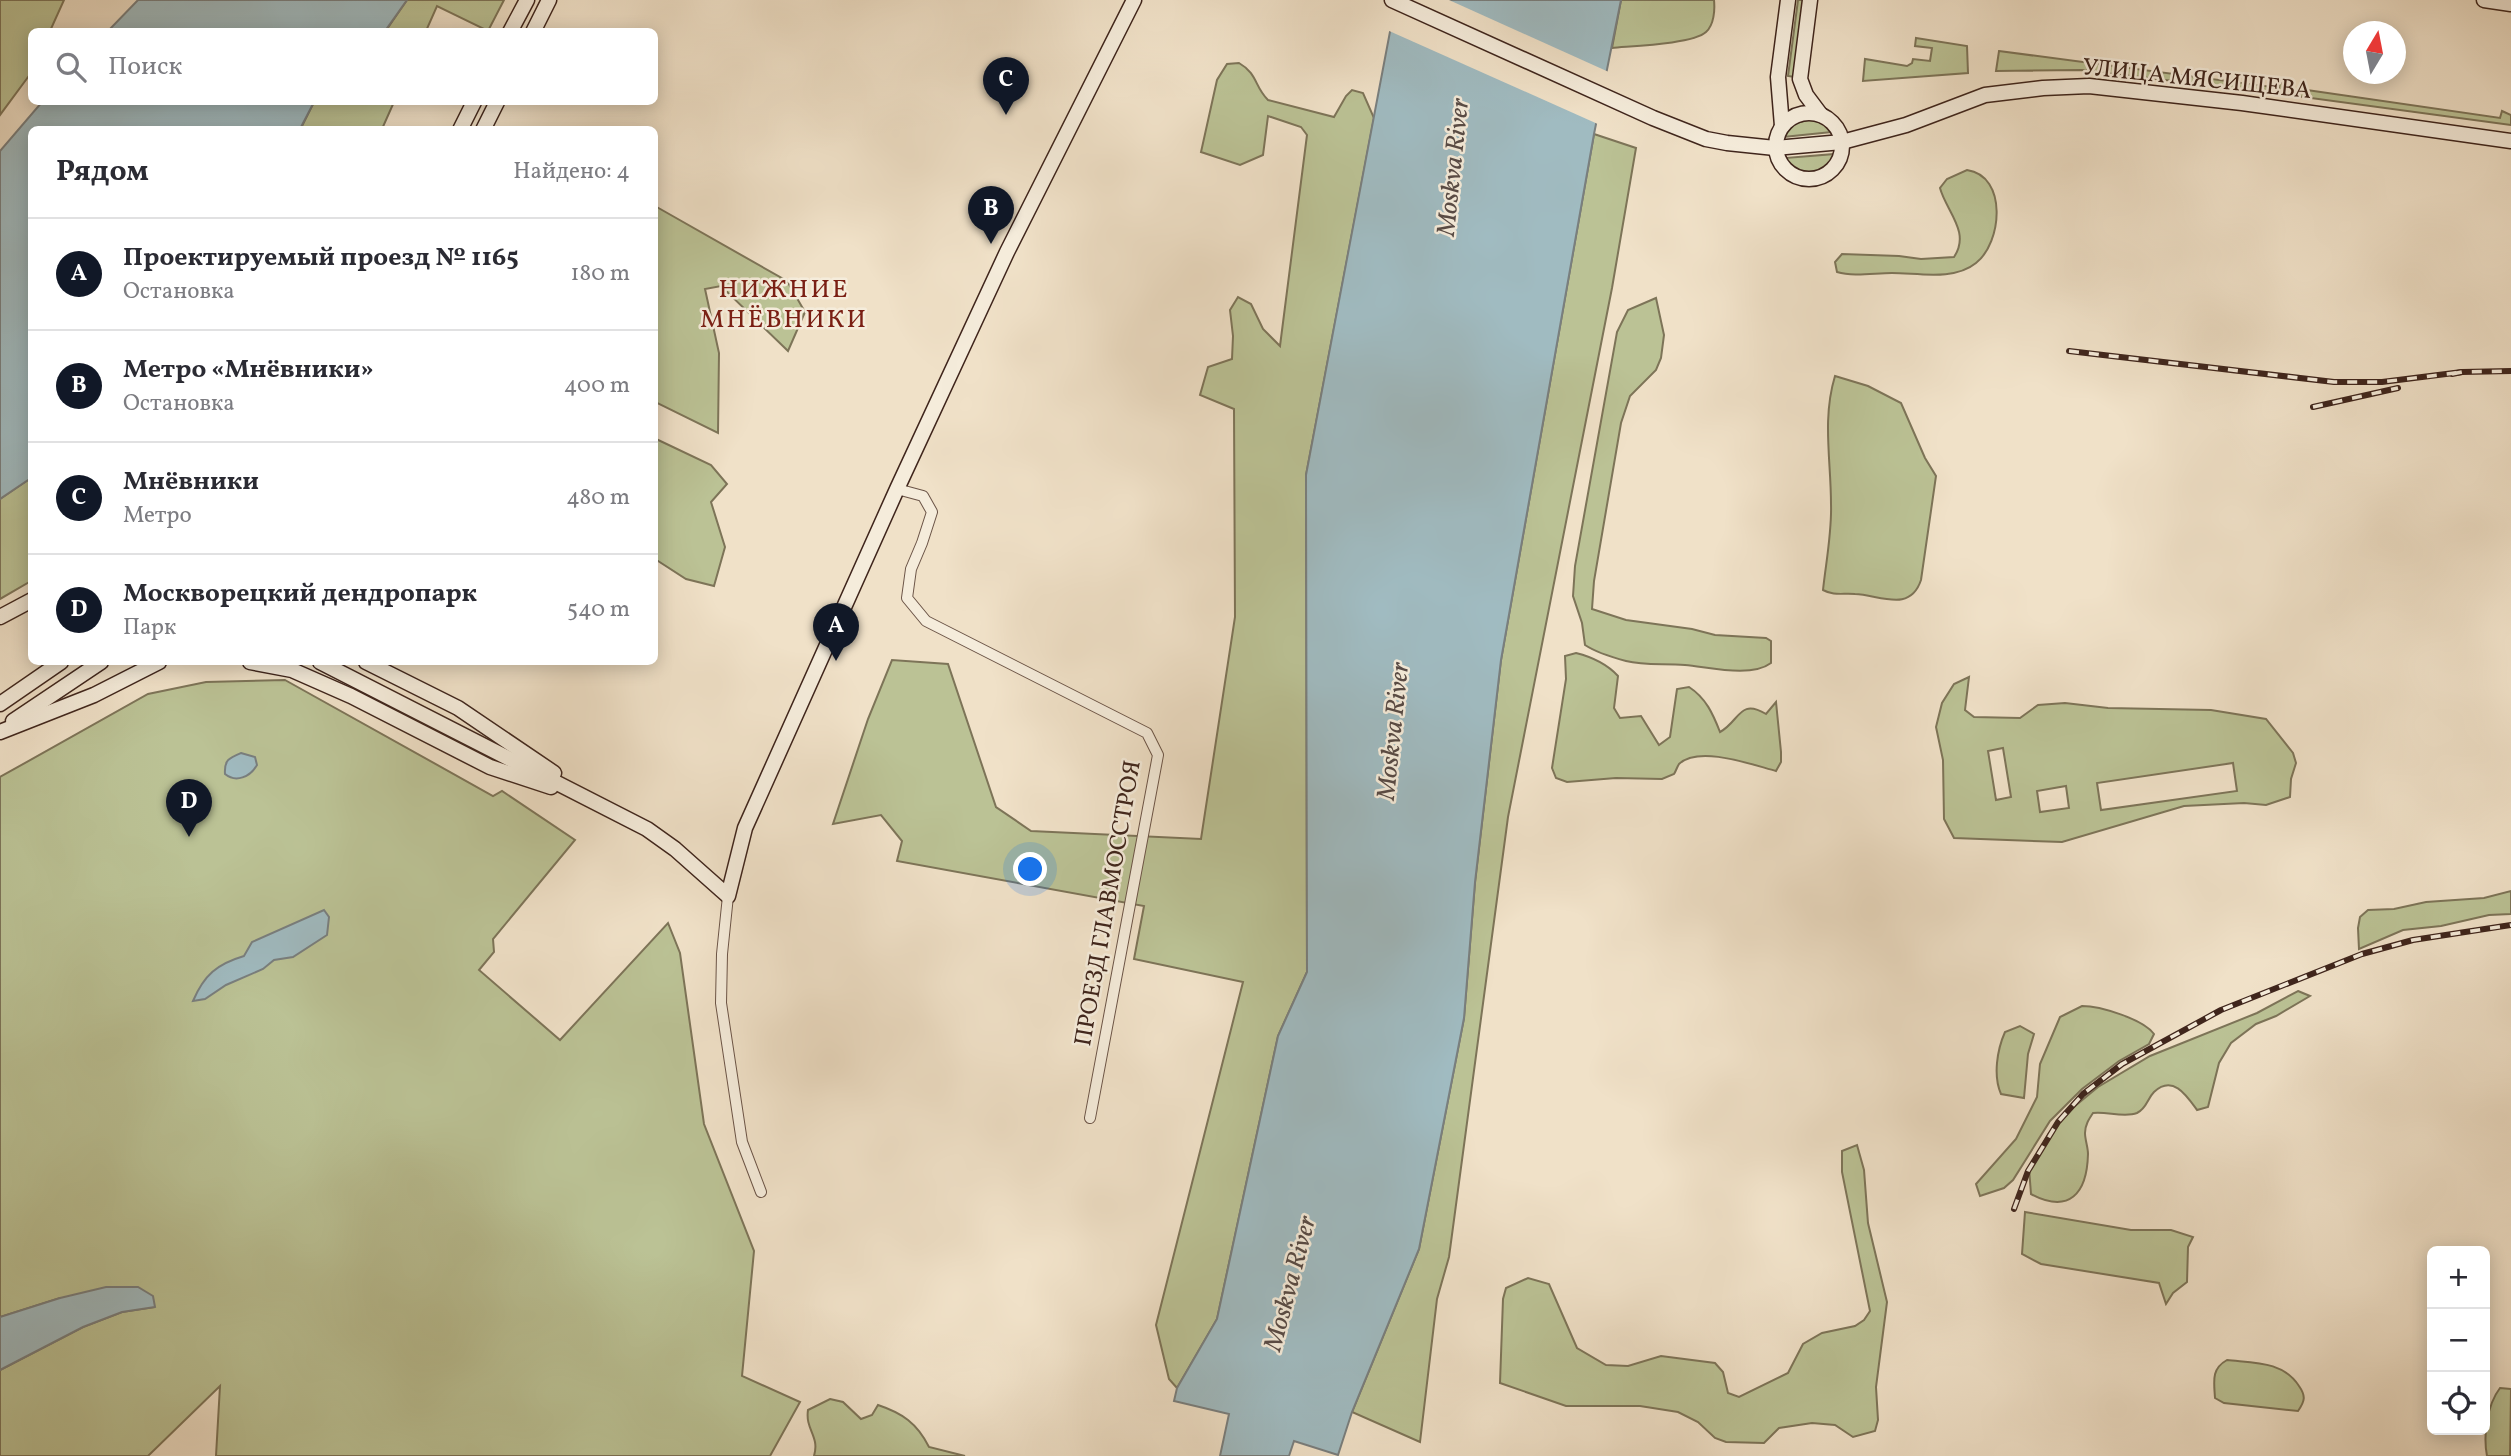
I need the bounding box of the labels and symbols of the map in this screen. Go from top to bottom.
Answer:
north arrow [2343,21,2406,84]
street label: УЛИЦА МЯСИЩЕВА [2081,51,2313,109]
pin: C [983,57,1029,115]
water label: Moskva River [1429,96,1479,239]
pin: B [968,186,1014,244]
district label: НИЖНИЕ МНЁВНИКИ [700,272,868,338]
pin: A [813,603,859,661]
water label: Moskva River [1369,660,1419,803]
street label: ПРОЕЗД ГЛАВМОССТРОЯ [1067,758,1151,1049]
pin: D [166,779,212,837]
your location [1013,852,1047,886]
water label: Moskva River [1255,1212,1326,1356]

